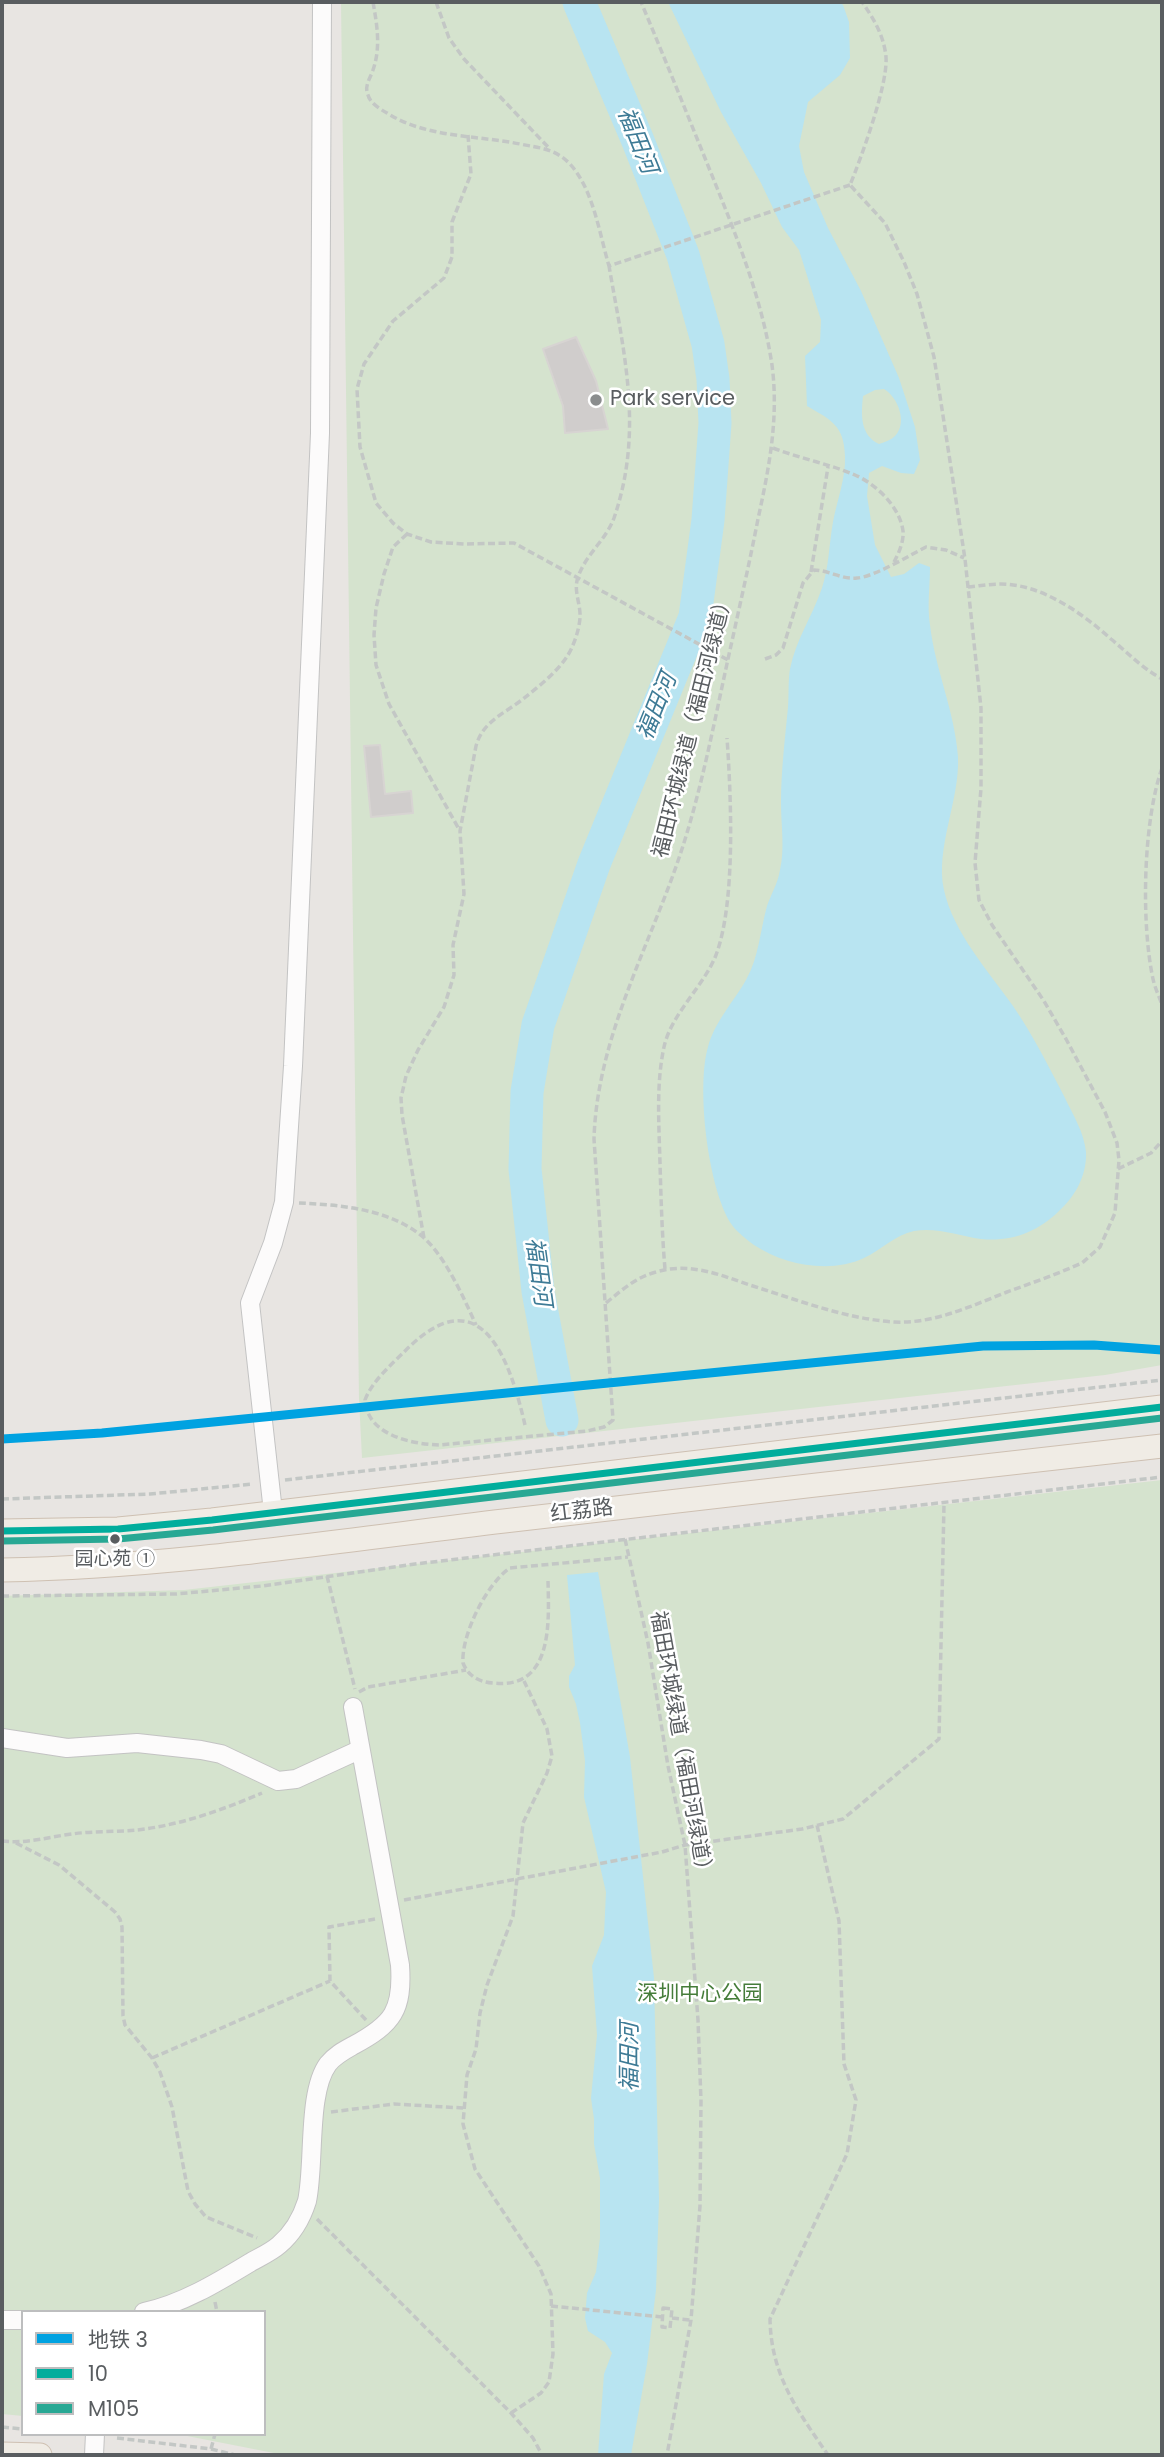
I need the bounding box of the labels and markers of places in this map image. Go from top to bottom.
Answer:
place label: Park service [610,387,735,413]
marker: Park service [588,392,604,408]
marker: 园心苑 ① [108,1532,122,1546]
place label: 园心苑 ① [74,1549,156,1571]

